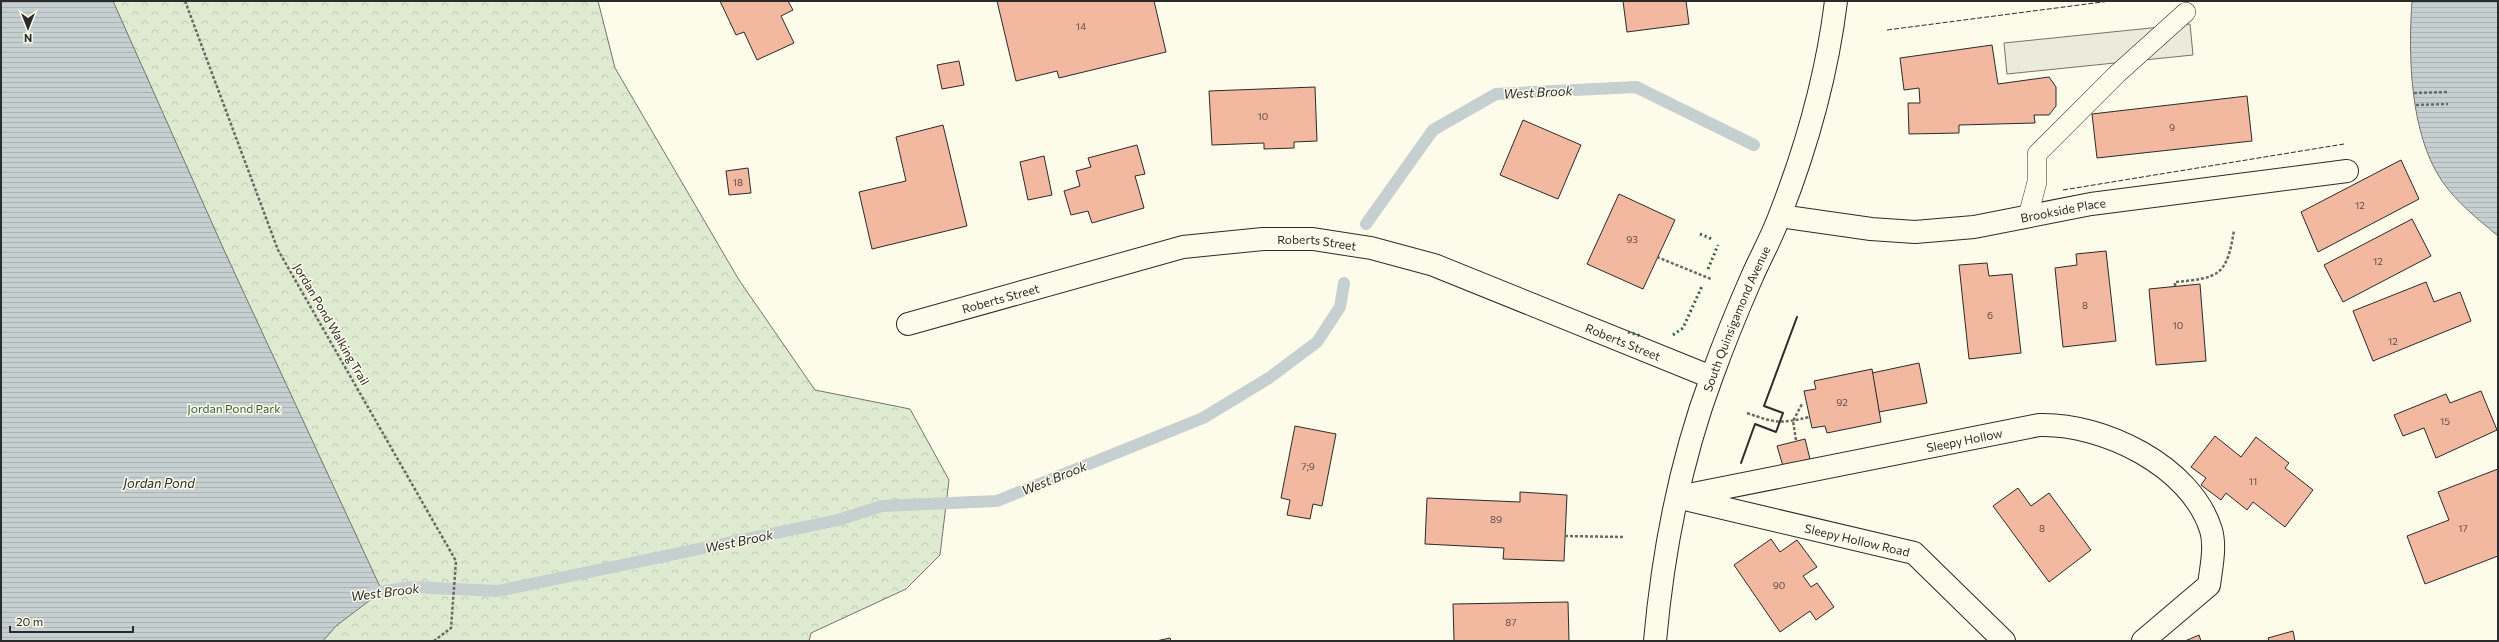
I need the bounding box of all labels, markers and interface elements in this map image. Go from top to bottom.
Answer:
north arrow [8,8,48,48]
house number: 14 [1076,20,1086,32]
text: N [24,32,32,45]
water label: West Brook [1503,82,1574,102]
house number: 10 [1258,110,1268,122]
house number: 9 [2169,121,2175,133]
house number: 18 [733,176,743,188]
street label: Brookside Place [2019,195,2107,225]
house number: 12 [2355,199,2365,211]
street label: Roberts Street [1277,232,1358,253]
house number: 93 [1626,233,1638,245]
street label: South Quinsigamond Avenue [1700,243,1773,394]
house number: 12 [2373,255,2383,267]
street label: Jordan Pond Walking Trail [291,261,373,388]
street label: Roberts Street [960,281,1041,316]
house number: 8 [2082,299,2088,311]
house number: 6 [1987,309,1993,321]
house number: 10 [2173,319,2183,331]
street label: Roberts Street [1584,320,1663,363]
house number: 12 [2388,335,2398,347]
house number: 92 [1836,396,1848,408]
park label: Jordan Pond Park [187,401,281,416]
house number: 15 [2440,415,2450,427]
street label: Sleepy Hollow [1925,425,2004,454]
water label: West Brook [1019,457,1090,498]
house number: 7;9 [1301,460,1315,472]
water label: Jordan Pond [122,475,195,491]
house number: 11 [2249,475,2257,487]
house number: 89 [1490,513,1502,525]
street label: Sleepy Hollow Road [1803,520,1911,559]
house number: 8 [2039,522,2045,534]
house number: 17 [2458,522,2468,534]
water label: West Brook [704,526,775,556]
house number: 90 [1773,579,1785,591]
water label: West Brook [350,580,421,604]
scale bar [10,608,133,634]
text: 20 m [16,614,43,628]
house number: 87 [1505,616,1517,628]

